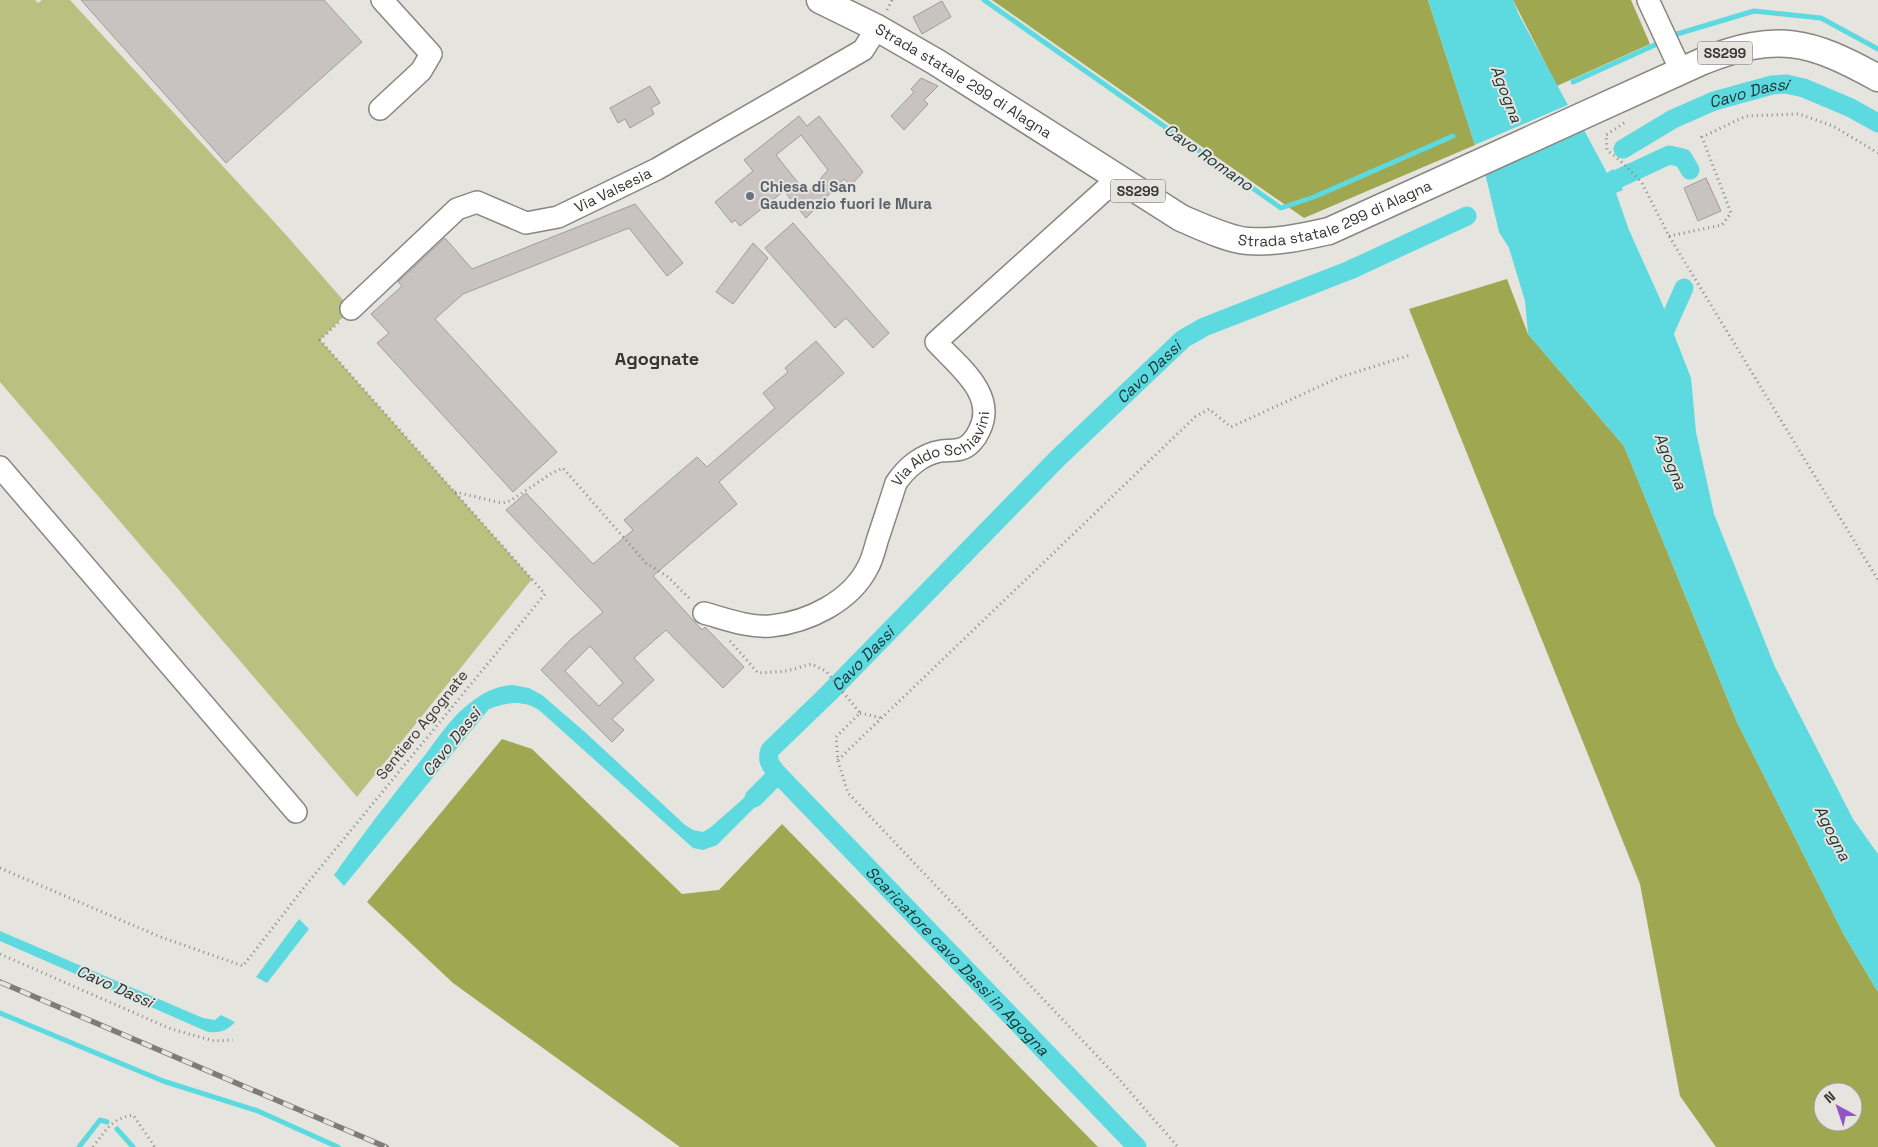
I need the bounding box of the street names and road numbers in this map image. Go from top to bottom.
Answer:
street label: Strada statale 299 di Alagna [872,19,1056,143]
road number: SS299 [1698,42,1752,64]
street label: Via Valsesia [571,163,655,217]
street label: Strada statale 299 di Alagna [1237,175,1435,250]
road number: SS299 [1110,180,1166,202]
street label: Via Aldo Schiavini [887,411,993,490]
street label: Sentiero Agognate [372,666,472,783]

